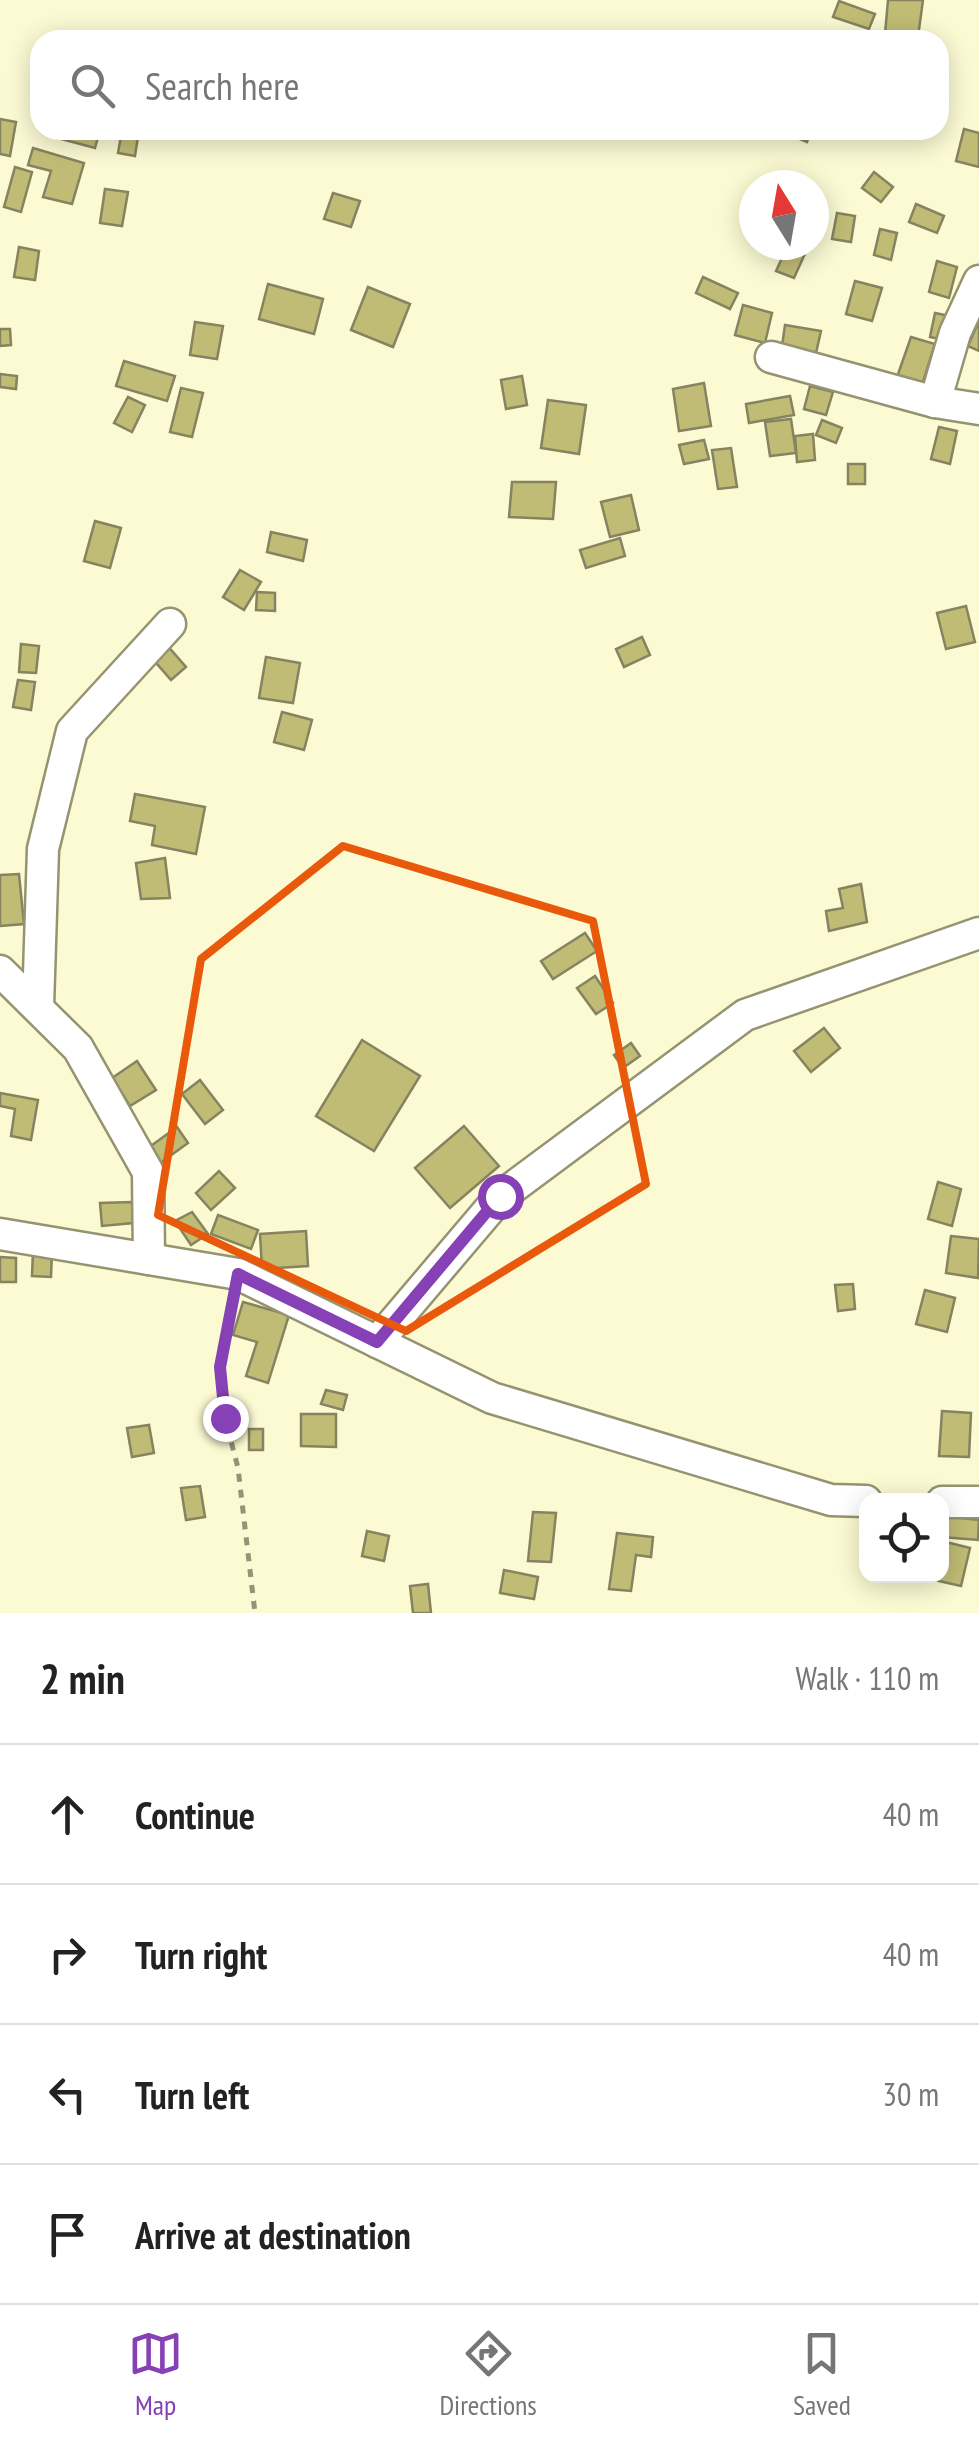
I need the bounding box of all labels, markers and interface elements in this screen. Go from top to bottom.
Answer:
search box [30,30,949,140]
icon: search [65,58,120,113]
text: Search here [145,61,299,110]
north arrow [739,170,829,260]
route start [478,1174,524,1220]
route end [203,1396,249,1442]
map controls [859,1493,949,1583]
button: locate [859,1493,949,1583]
text: 2 min [40,1651,125,1706]
text: Walk · 110 m [795,1657,939,1699]
icon: ahead [40,1787,95,1842]
text: Continue [135,1790,255,1839]
text: 40 m [883,1793,939,1835]
icon: right [40,1927,95,1982]
text: Turn right [135,1930,267,1979]
text: 40 m [883,1933,939,1975]
icon: left [40,2067,95,2122]
text: Turn left [135,2070,249,2119]
text: 30 m [883,2073,939,2115]
icon: arrive [40,2207,95,2262]
text: Arrive at destination [135,2210,411,2259]
tab: Map [128,2326,183,2423]
tab: Directions [439,2326,537,2423]
tab: Saved [793,2326,851,2423]

